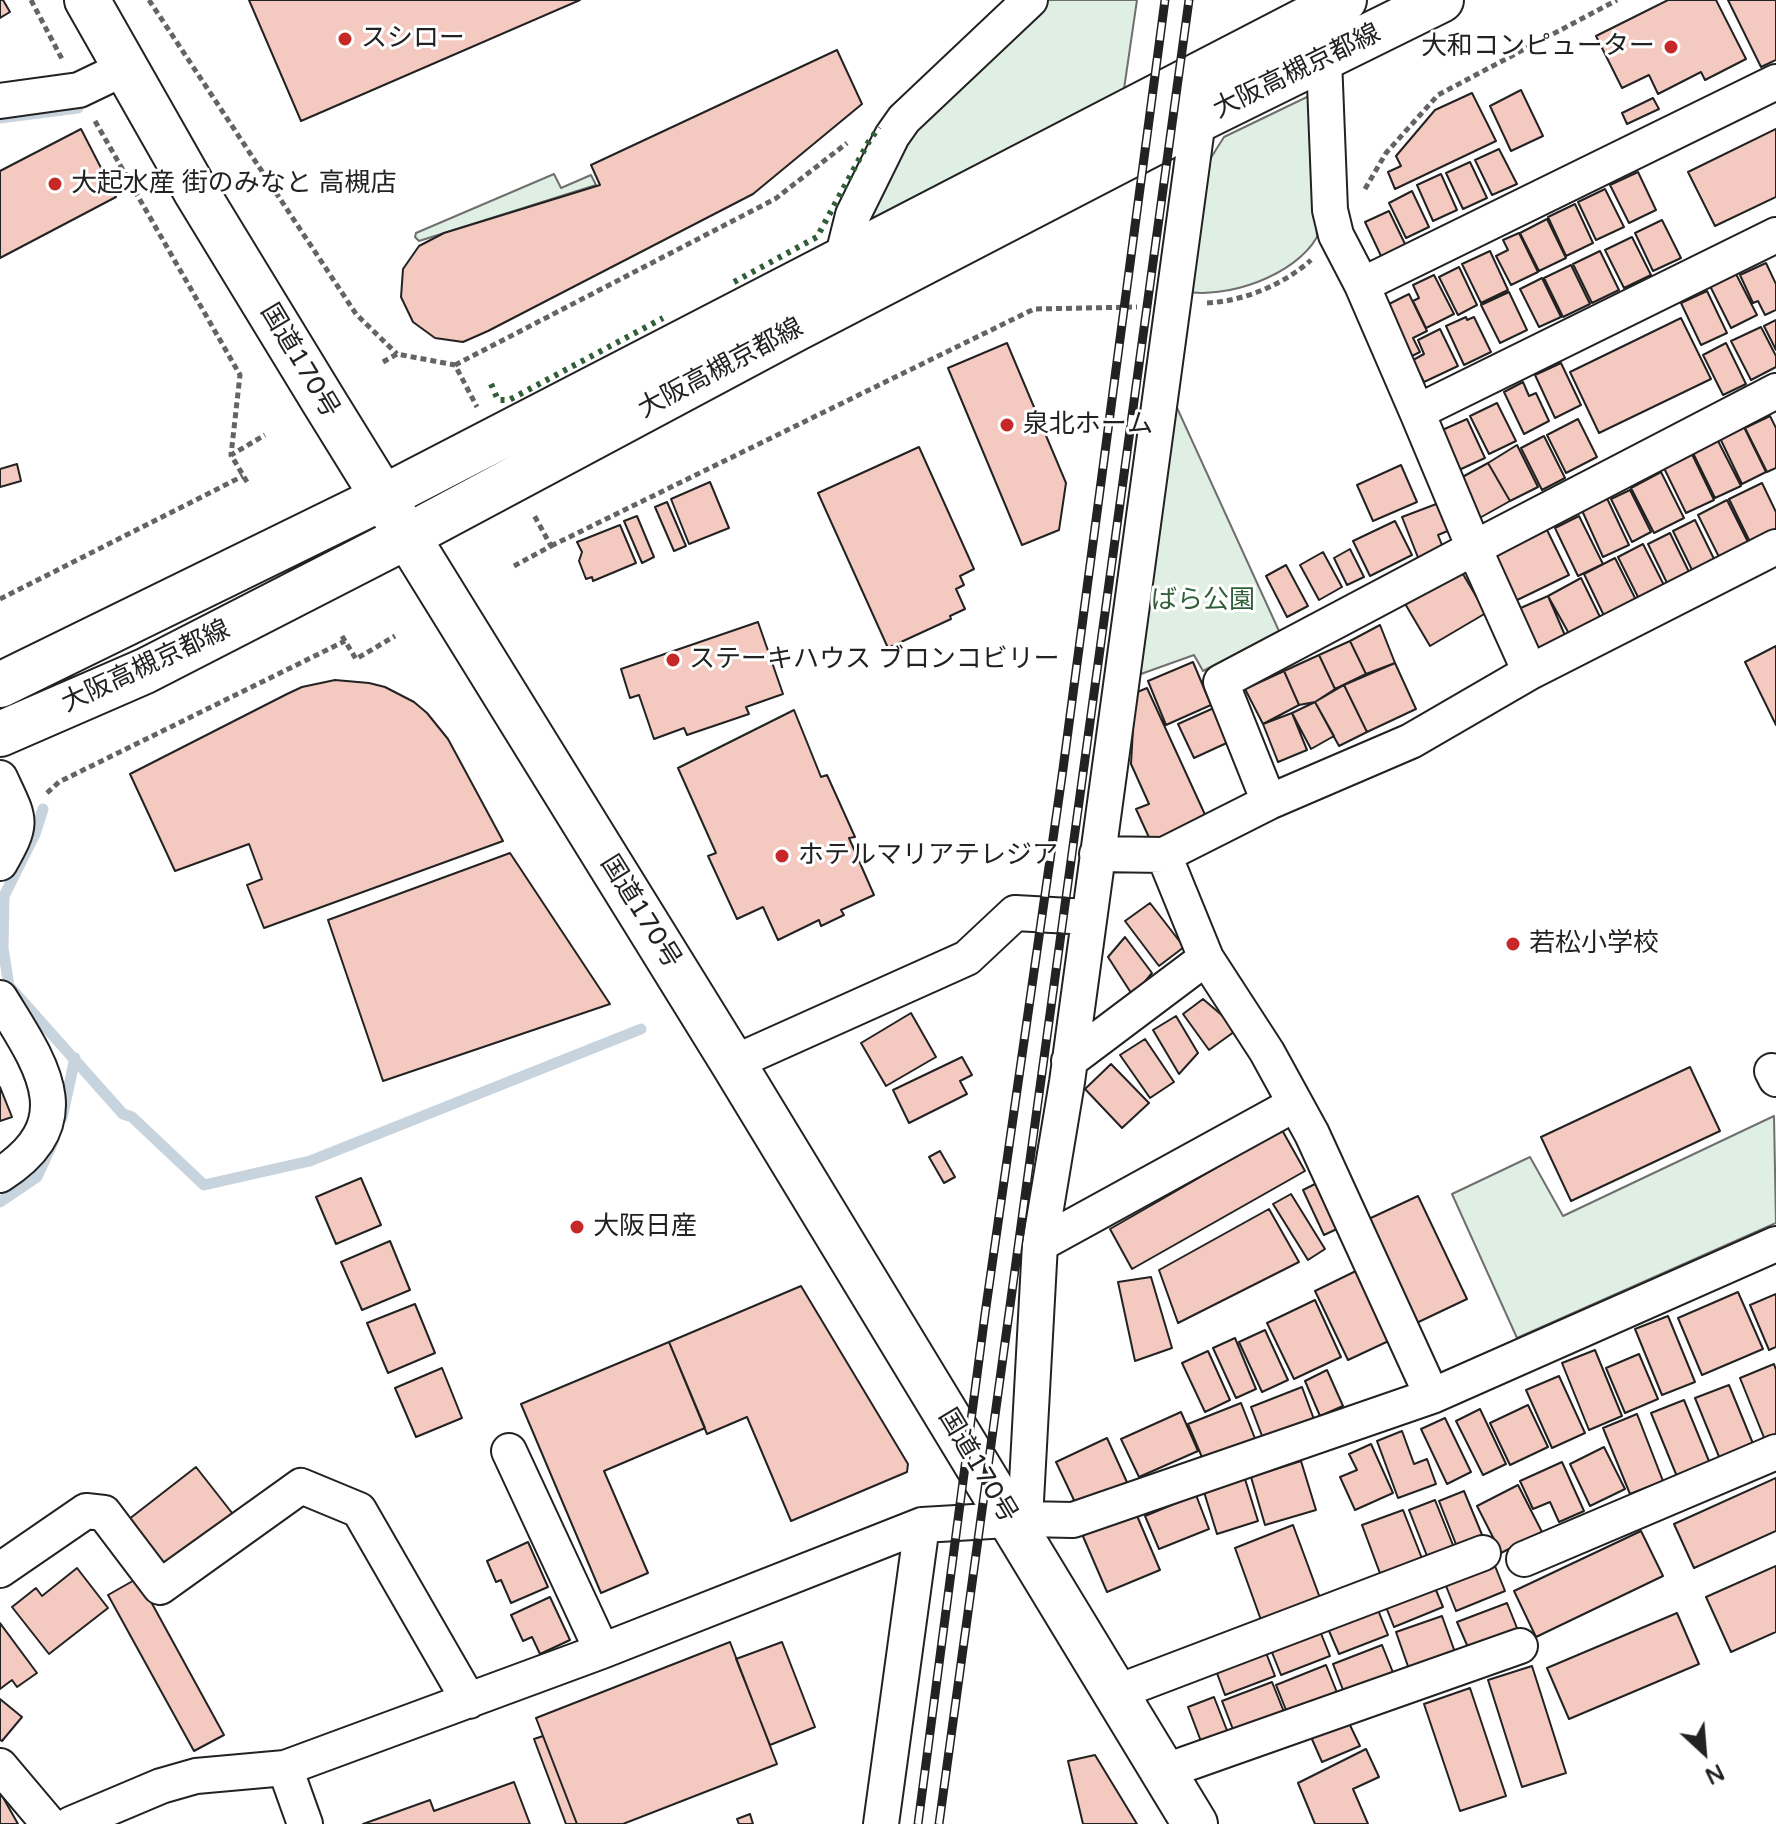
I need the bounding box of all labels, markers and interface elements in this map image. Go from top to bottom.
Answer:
street label: 大阪高槻京都線 [1208,18,1386,126]
place label: スシロー [361,23,465,55]
marker: スシロー [336,30,354,48]
place label: 大和コンピューター [1421,31,1655,63]
marker: 大和コンピューター [1662,38,1680,56]
place label: 大起水産 街のみなと 高槻店 [71,168,397,200]
marker: 大起水産 街のみなと 高槻店 [46,175,64,193]
street label: 国道170号 [253,299,345,423]
street label: 大阪高槻京都線 [633,313,809,425]
place label: 泉北ホーム [1023,409,1153,441]
marker: 泉北ホーム [998,416,1016,434]
park label: ばら公園 [1151,585,1255,617]
street label: 大阪高槻京都線 [57,614,235,720]
place label: ステーキハウス ブロンコビリー [689,644,1060,676]
marker: ステーキハウス ブロンコビリー [664,651,682,669]
place label: ホテルマリアテレジア [798,840,1058,872]
marker: ホテルマリアテレジア [773,847,791,865]
street label: 国道170号 [593,850,687,974]
place label: 若松小学校 [1529,928,1659,960]
marker: 若松小学校 [1504,935,1522,953]
place label: 大阪日産 [593,1211,697,1243]
marker: 大阪日産 [568,1218,586,1236]
street label: 国道170号 [931,1404,1023,1528]
north arrow [1664,1712,1744,1792]
text: N [1701,1758,1728,1789]

